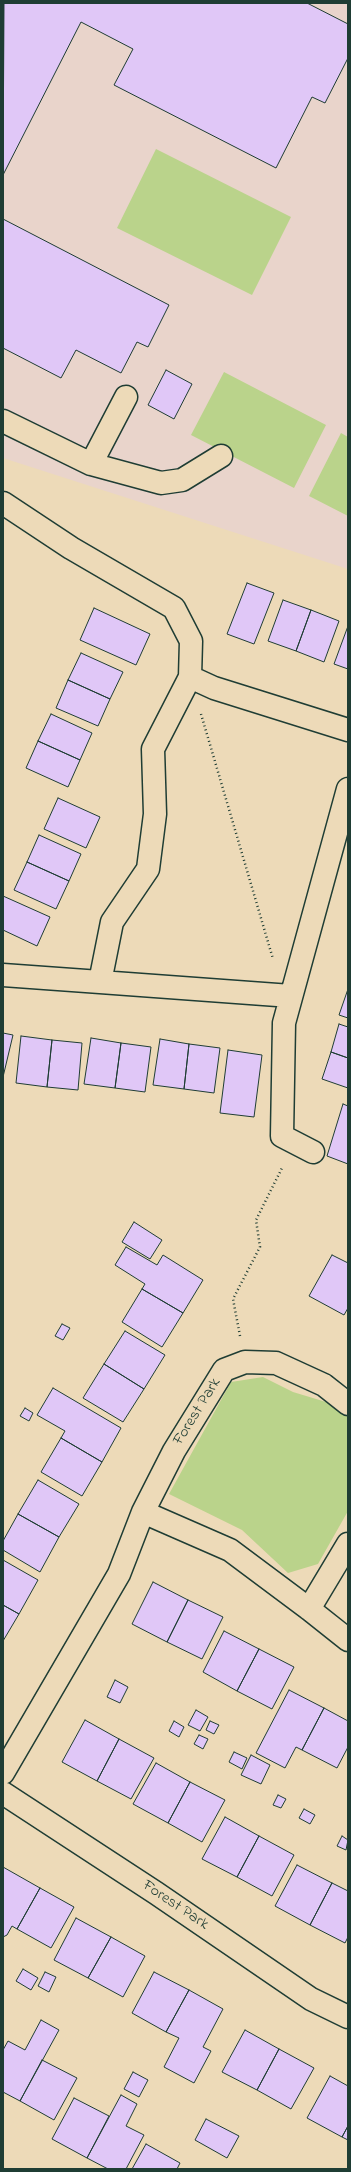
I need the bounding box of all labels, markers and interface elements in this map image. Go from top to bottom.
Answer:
street label: Forest Park [170,1375,226,1449]
street label: Forest Park [138,1877,212,1935]

